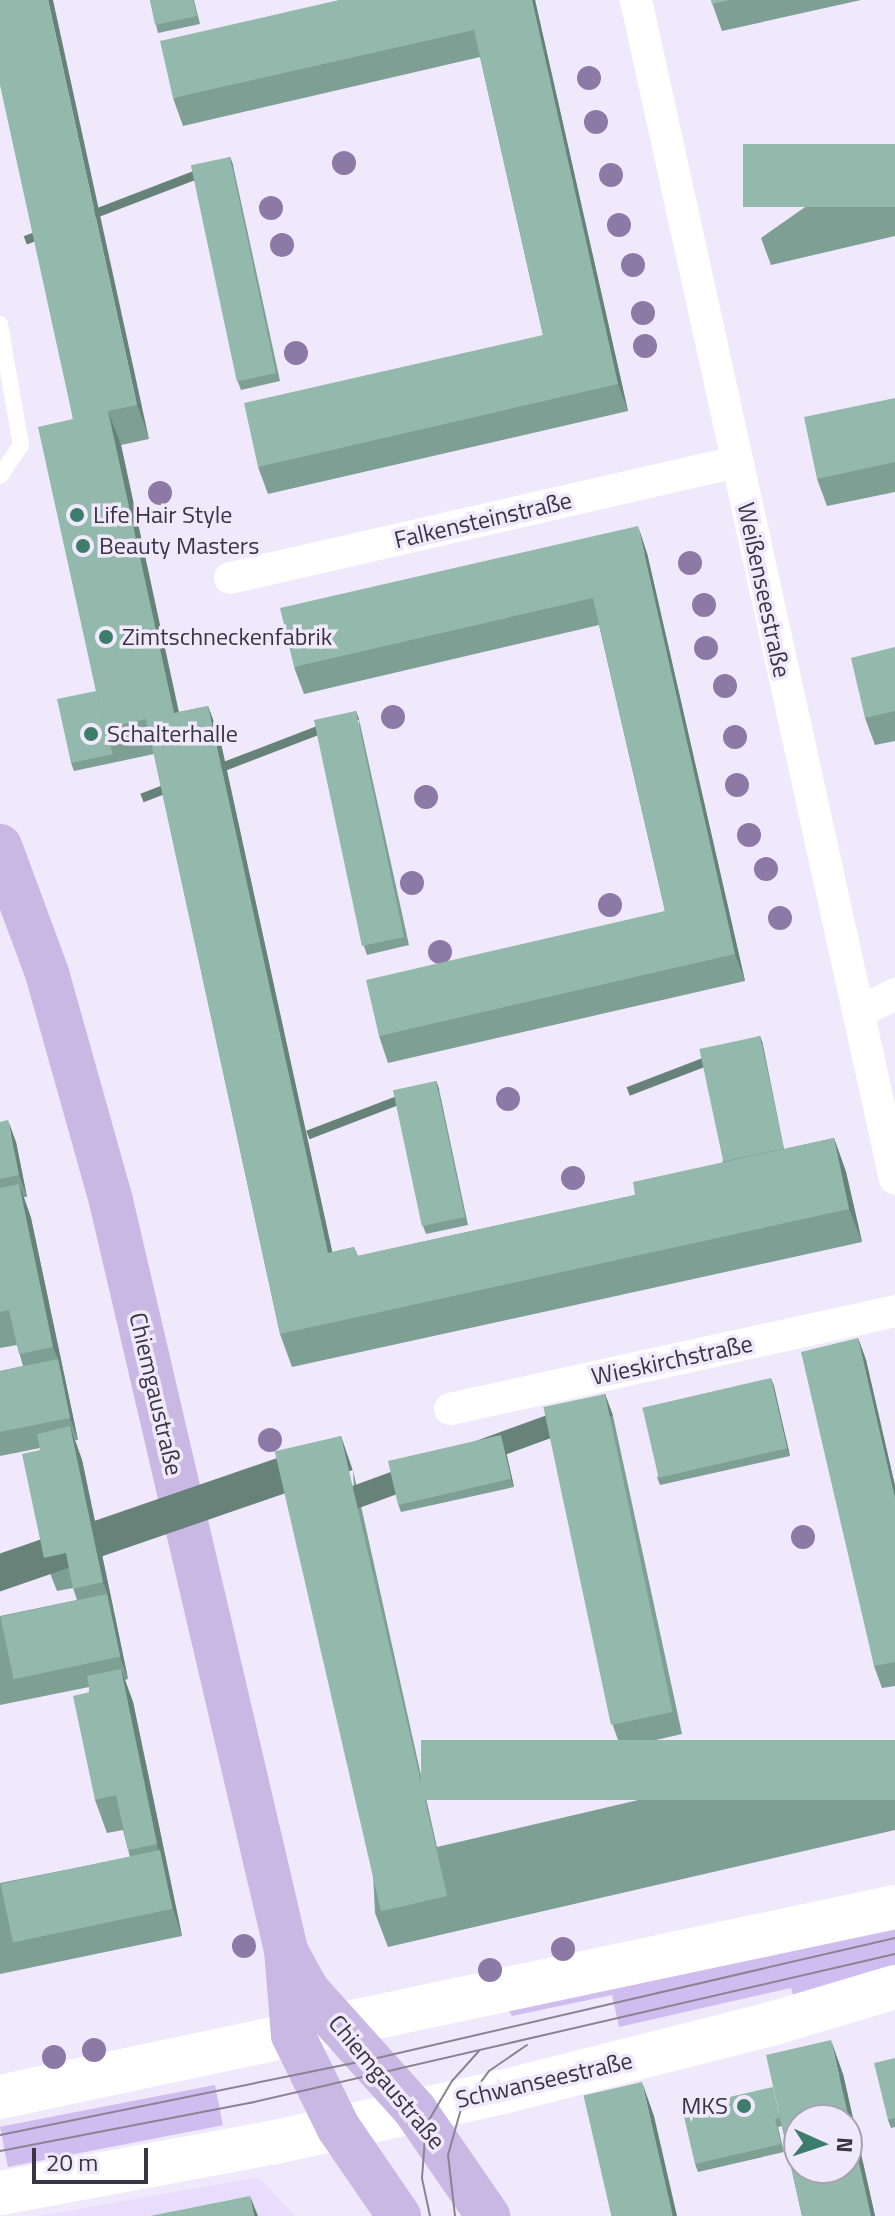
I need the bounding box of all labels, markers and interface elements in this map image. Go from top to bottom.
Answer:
street label: Falkensteinstraße [391,486,575,554]
street label: Weißenseestraße [731,500,797,680]
place label: Life Hair Style [93,501,232,529]
marker: Life Hair Style [68,506,86,524]
place label: Beauty Masters [99,532,259,560]
marker: Beauty Masters [74,537,92,555]
place label: Zimtschneckenfabrik [122,623,332,651]
marker: Zimtschneckenfabrik [97,628,115,646]
place label: Schalterhalle [107,720,238,748]
marker: Schalterhalle [82,725,100,743]
street label: Chiemgaustraße [123,1310,189,1478]
street label: Wieskirchstraße [589,1329,755,1391]
street label: Chiemgaustraße [323,2009,451,2155]
street label: Schwanseestraße [453,2046,635,2114]
place label: MKS [681,2092,728,2120]
marker: MKS [735,2097,753,2115]
north arrow [783,2104,863,2184]
scale bar [36,2132,152,2182]
text: N [828,2137,862,2154]
text: 20 m [46,2144,98,2180]

